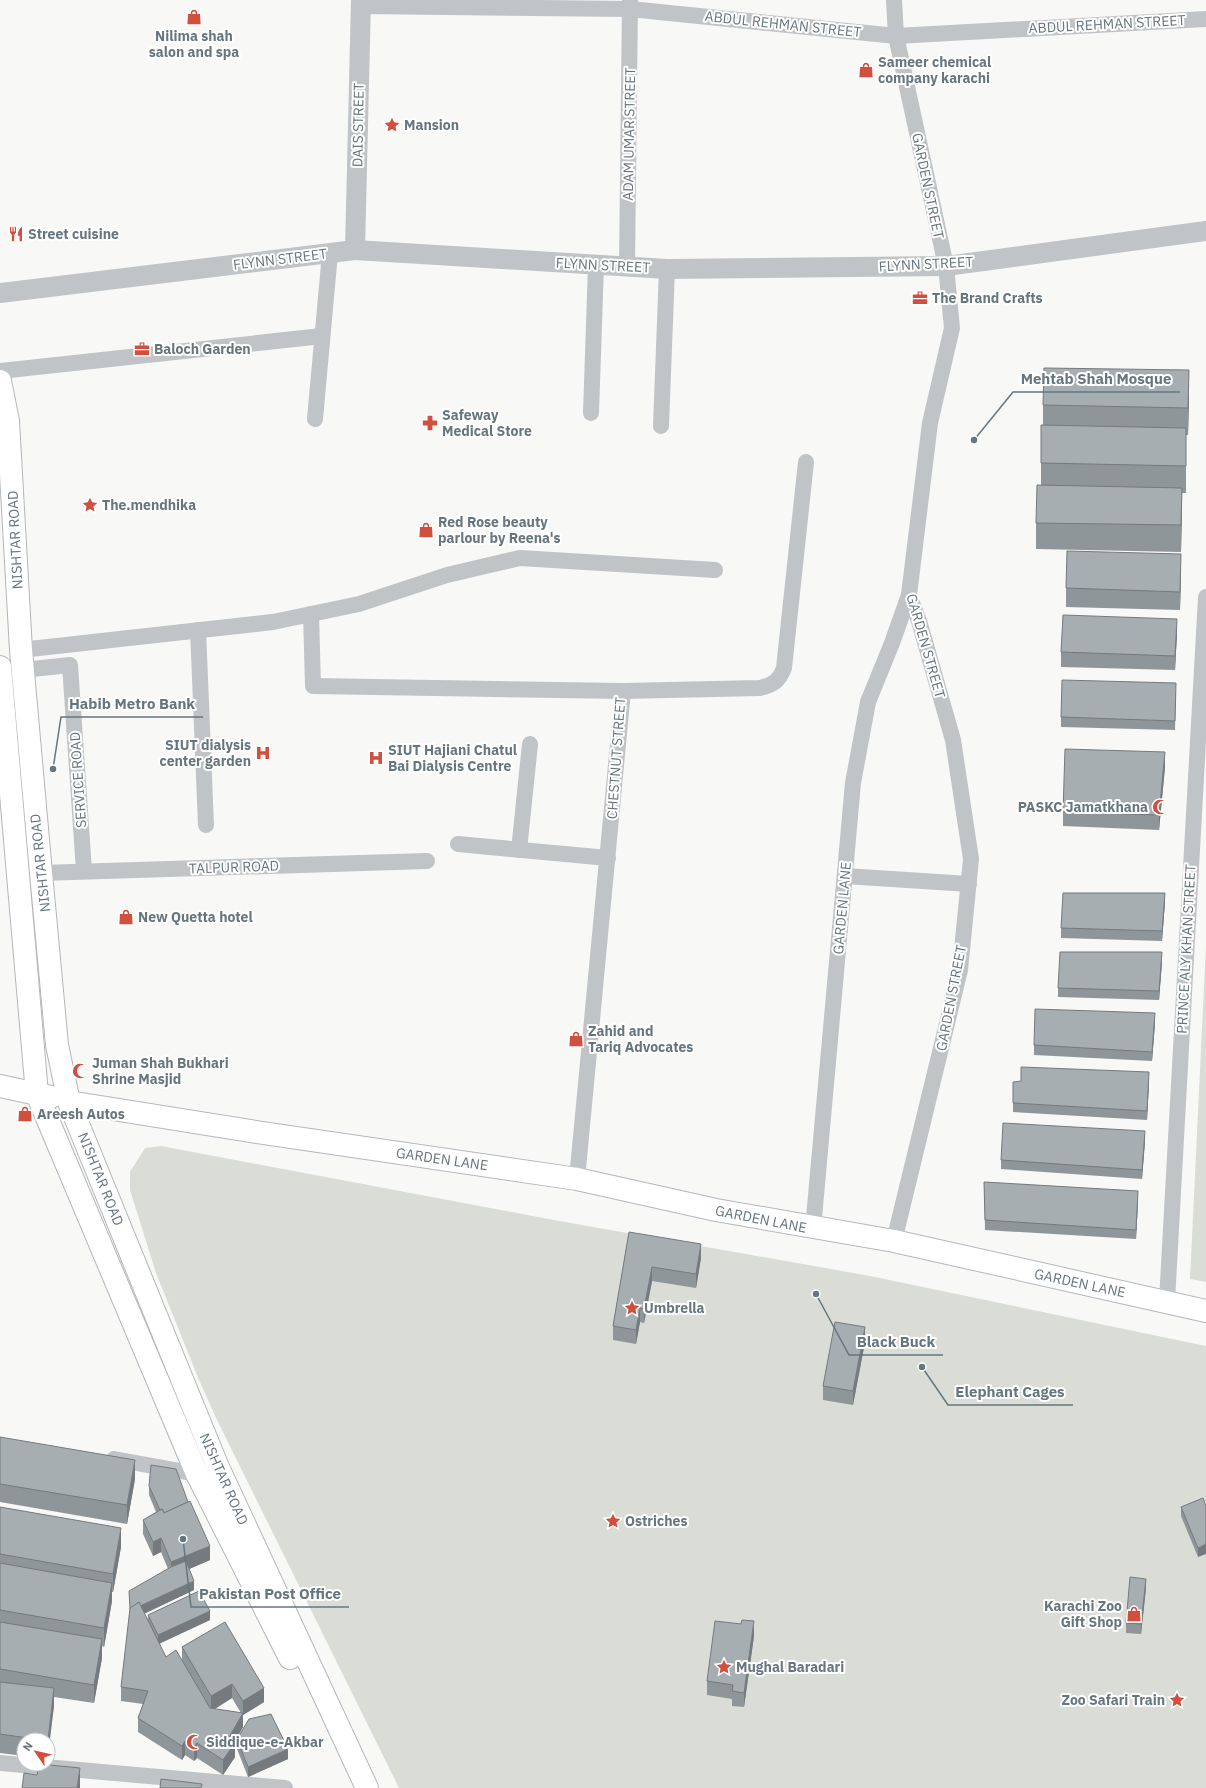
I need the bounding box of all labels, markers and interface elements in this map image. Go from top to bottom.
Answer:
street label: ABDUL REHMAN STREET [704,7,862,41]
shop icon: Nilima shah salon and spa [185,8,203,26]
street label: ABDUL REHMAN STREET [1028,11,1186,37]
place label: Nilima shah salon and spa [149,27,239,61]
place label: Sameer chemical company karachi [878,53,991,87]
shop icon: Sameer chemical company karachi [857,61,875,79]
street label: ADAM UMAR STREET [619,67,639,201]
street label: DAIS STREET [348,83,368,167]
place icon: Mansion [383,116,401,134]
place label: Mansion [404,116,459,134]
street label: GARDEN STREET [908,131,948,241]
restaurant icon: Street cuisine [7,225,25,243]
place label: Street cuisine [28,225,119,243]
street label: FLYNN STREET [232,244,328,274]
street label: FLYNN STREET [878,253,974,275]
street label: FLYNN STREET [555,254,651,276]
office icon: The Brand Crafts [911,289,929,307]
place label: The Brand Crafts [932,289,1043,307]
office icon: Baloch Garden [133,340,151,358]
place label: Baloch Garden [154,340,251,358]
callout: Mehtab Shah Mosque [1013,365,1180,392]
text: Mehtab Shah Mosque [1021,369,1171,388]
place label: Safeway Medical Store [442,406,532,440]
pharmacy icon: Safeway Medical Store [421,414,439,432]
street label: NISHTAR ROAD [3,490,27,590]
place icon: The.mendhika [81,496,99,514]
place label: The.mendhika [102,496,196,514]
place label: Red Rose beauty parlour by Reena's [438,513,561,547]
shop icon: Red Rose beauty parlour by Reena's [417,521,435,539]
street label: GARDEN STREET [903,592,949,700]
callout: Habib Metro Bank [61,690,203,717]
text: Habib Metro Bank [69,694,195,713]
street label: CHESTNUT STREET [603,696,629,820]
street label: SERVICE ROAD [66,731,90,829]
place label: SIUT dialysis center garden [159,736,251,770]
place label: SIUT Hajiani Chatul Bai Dialysis Centre [388,741,517,775]
hospital icon: SIUT dialysis center garden [254,744,272,762]
hospital icon: SIUT Hajiani Chatul Bai Dialysis Centre [367,749,385,767]
place label: PASKC Jamatkhana [1018,798,1148,816]
mosque icon: PASKC Jamatkhana [1151,798,1169,816]
street label: NISHTAR ROAD [26,813,54,913]
street label: TALPUR ROAD [189,856,279,878]
street label: GARDEN LANE [829,861,855,955]
street label: PRINCE ALY KHAN STREET [1173,864,1199,1034]
shop icon: New Quetta hotel [117,908,135,926]
place label: New Quetta hotel [138,908,253,926]
street label: GARDEN STREET [932,943,970,1053]
place label: Zahid and Tariq Advocates [588,1022,693,1056]
shop icon: Zahid and Tariq Advocates [567,1030,585,1048]
place label: Juman Shah Bukhari Shrine Masjid [92,1054,229,1088]
mosque icon: Juman Shah Bukhari Shrine Masjid [71,1062,89,1080]
shop icon: Areesh Autos [16,1105,34,1123]
place label: Areesh Autos [37,1105,125,1123]
street label: NISHTAR ROAD [74,1130,128,1228]
street label: GARDEN LANE [395,1144,489,1174]
street label: GARDEN LANE [714,1201,808,1237]
street label: GARDEN LANE [1033,1265,1127,1301]
place icon: Umbrella [623,1299,641,1317]
place label: Umbrella [644,1299,705,1317]
callout: Black Buck [849,1328,943,1355]
text: Black Buck [857,1332,936,1351]
callout: Elephant Cages [948,1378,1073,1405]
text: Elephant Cages [955,1382,1065,1401]
street label: NISHTAR ROAD [196,1430,252,1528]
place icon: Ostriches [604,1512,622,1530]
place label: Ostriches [625,1512,687,1530]
callout: Pakistan Post Office [191,1580,349,1607]
text: Pakistan Post Office [199,1584,341,1603]
place label: Karachi Zoo Gift Shop [1044,1597,1122,1631]
shop icon: Karachi Zoo Gift Shop [1125,1605,1143,1623]
place icon: Mughal Baradari [715,1658,733,1676]
place label: Mughal Baradari [736,1658,844,1676]
place label: Zoo Safari Train [1061,1691,1165,1709]
place icon: Zoo Safari Train [1168,1691,1186,1709]
north arrow [16,1732,56,1772]
mosque icon: Siddique-e-Akbar [185,1733,203,1751]
place label: Siddique-e-Akbar [206,1733,324,1751]
text: N [20,1739,36,1754]

